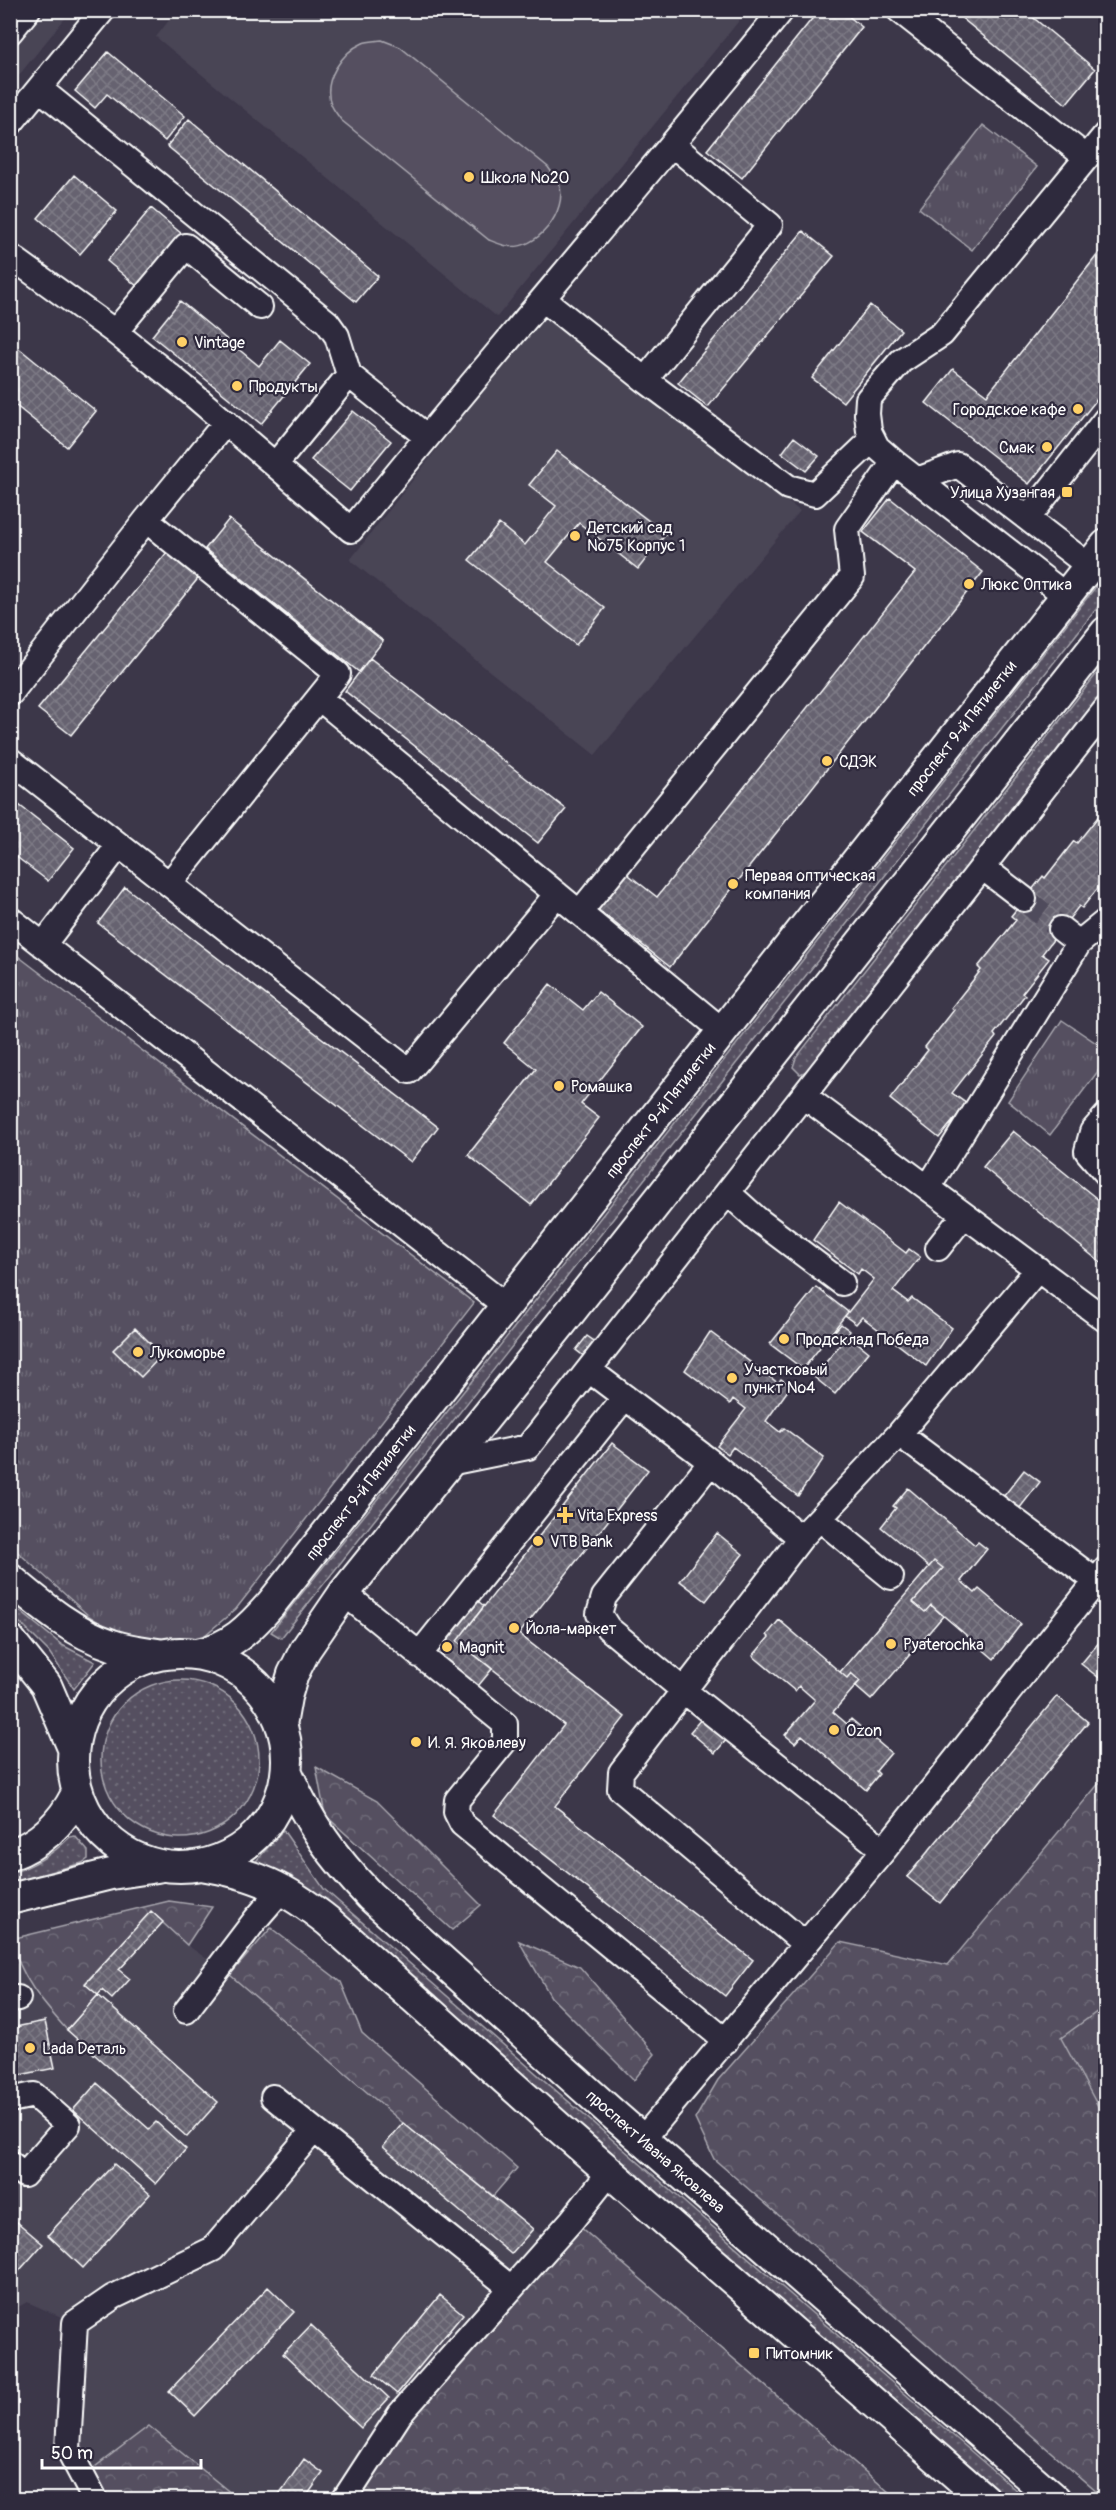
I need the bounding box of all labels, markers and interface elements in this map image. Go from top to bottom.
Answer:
place label: Школа №20 [481,168,570,188]
marker: Школа №20 [462,170,476,184]
place label: Vintage [194,333,245,353]
marker: Vintage [175,335,189,349]
place label: Продукты [249,377,318,397]
marker: Продукты [230,379,244,393]
place label: Городское кафе [953,400,1066,420]
marker: Городское кафе [1071,402,1085,416]
place label: Смак [999,438,1035,458]
marker: Смак [1040,440,1054,454]
place label: Улица Хузангая [950,483,1055,503]
marker: Улица Хузангая [1060,485,1074,499]
place label: Детский сад №75 Корпус 1 [586,518,685,556]
marker: Детский сад №75 Корпус 1 [568,529,582,543]
place label: Люкс Оптика [980,575,1072,595]
marker: Люкс Оптика [962,577,976,591]
street label: проспект 9-й Пятилетки [903,657,1021,800]
place label: СДЭК [839,752,877,772]
marker: СДЭК [820,754,834,768]
place label: Первая оптическая компания [745,866,876,904]
marker: Первая оптическая компания [726,877,740,891]
street label: проспект 9-й Пятилетки [602,1039,720,1182]
place label: Ромашка [571,1077,633,1097]
marker: Ромашка [552,1079,566,1093]
place label: Продсклад Победа [796,1330,929,1350]
marker: Продсклад Победа [777,1332,791,1346]
place label: Лукоморье [149,1343,225,1363]
marker: Лукоморье [131,1345,145,1359]
place label: Участковый пункт №4 [744,1360,828,1398]
marker: Участковый пункт №4 [725,1371,739,1385]
street label: проспект 9-й Пятилетки [302,1421,420,1564]
place label: Vita Express [577,1506,657,1526]
marker: Vita Express [558,1508,572,1522]
place label: VTB Bank [550,1532,613,1552]
marker: VTB Bank [531,1534,545,1548]
place label: Йола-маркет [526,1619,617,1639]
marker: Йола-маркет [507,1621,521,1635]
place label: Pyaterochka [903,1635,984,1655]
marker: Pyaterochka [884,1637,898,1651]
place label: Magnit [459,1638,505,1658]
marker: Magnit [440,1640,454,1654]
place label: Ozon [846,1721,882,1741]
marker: Ozon [827,1723,841,1737]
place label: И. Я. Яковлеву [428,1733,526,1753]
marker: И. Я. Яковлеву [409,1735,423,1749]
place label: Lada Dеталь [42,2039,126,2059]
marker: Lada Dеталь [23,2041,37,2055]
street label: проспект Ивана Яковлева [582,2086,729,2218]
place label: Питомник [766,2344,833,2364]
marker: Питомник [747,2346,761,2360]
scale bar [42,2432,201,2470]
text: 50 m [51,2442,93,2465]

